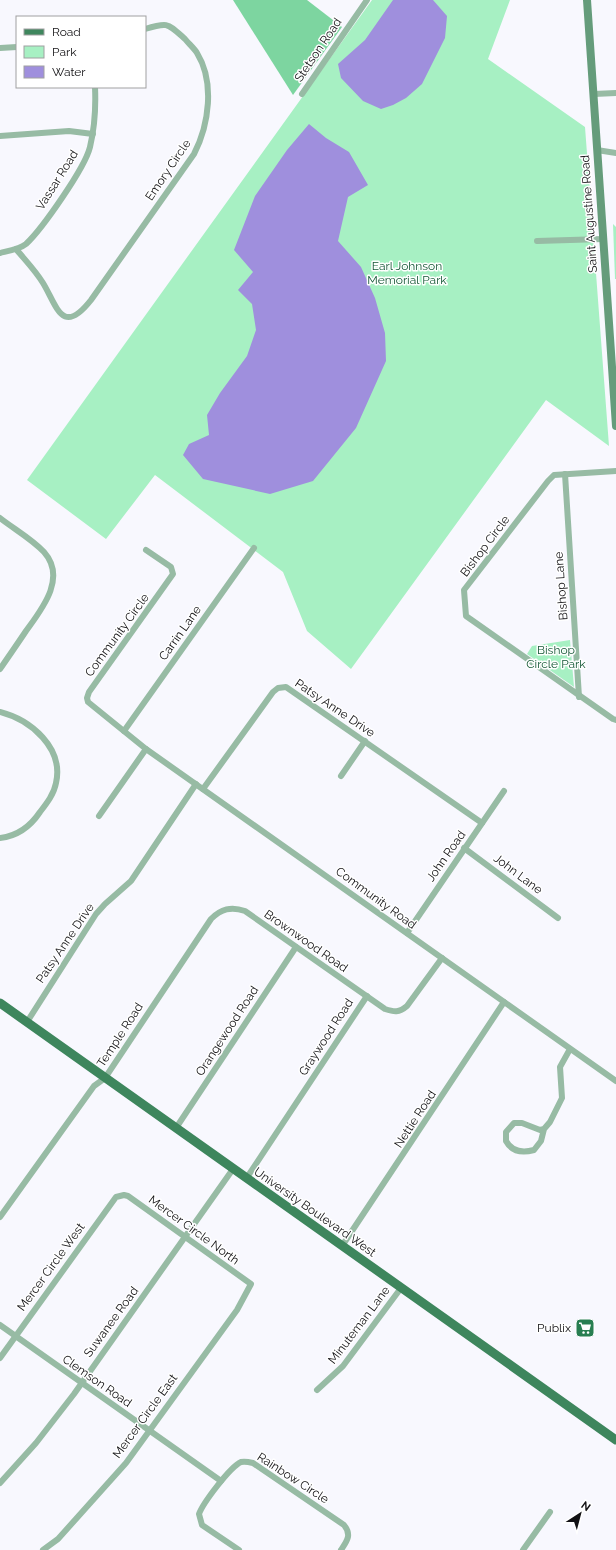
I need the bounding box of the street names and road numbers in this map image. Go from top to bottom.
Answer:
street label: Stetson Road [292,15,344,85]
street label: Emory Circle [142,137,194,203]
street label: Vassar Road [33,147,81,213]
street label: Saint Augustine Road [578,155,600,273]
street label: Bishop Circle [458,513,512,579]
street label: Bishop Lane [552,551,570,621]
street label: Community Circle [82,591,152,679]
street label: Carrin Lane [156,603,204,663]
street label: Patsy Anne Drive [292,676,378,740]
street label: John Road [423,828,469,884]
street label: John Lane [491,851,545,897]
street label: Community Road [333,864,419,932]
street label: Patsy Anne Drive [33,900,97,986]
street label: Brownwood Road [262,907,350,975]
street label: Orangewood Road [193,984,261,1078]
street label: Graywood Road [296,996,356,1078]
street label: Temple Road [94,1000,146,1070]
street label: Nettie Road [391,1088,439,1150]
street label: University Boulevard West [251,1164,379,1260]
street label: Mercer Circle North [146,1192,242,1268]
street label: Mercer Circle West [14,1220,88,1314]
street label: Minuteman Lane [325,1283,393,1367]
street label: Suwanee Road [81,1284,141,1360]
street label: Clemson Road [60,1352,134,1410]
street label: Mercer Circle East [110,1371,180,1461]
street label: Rainbow Circle [255,1450,331,1506]

